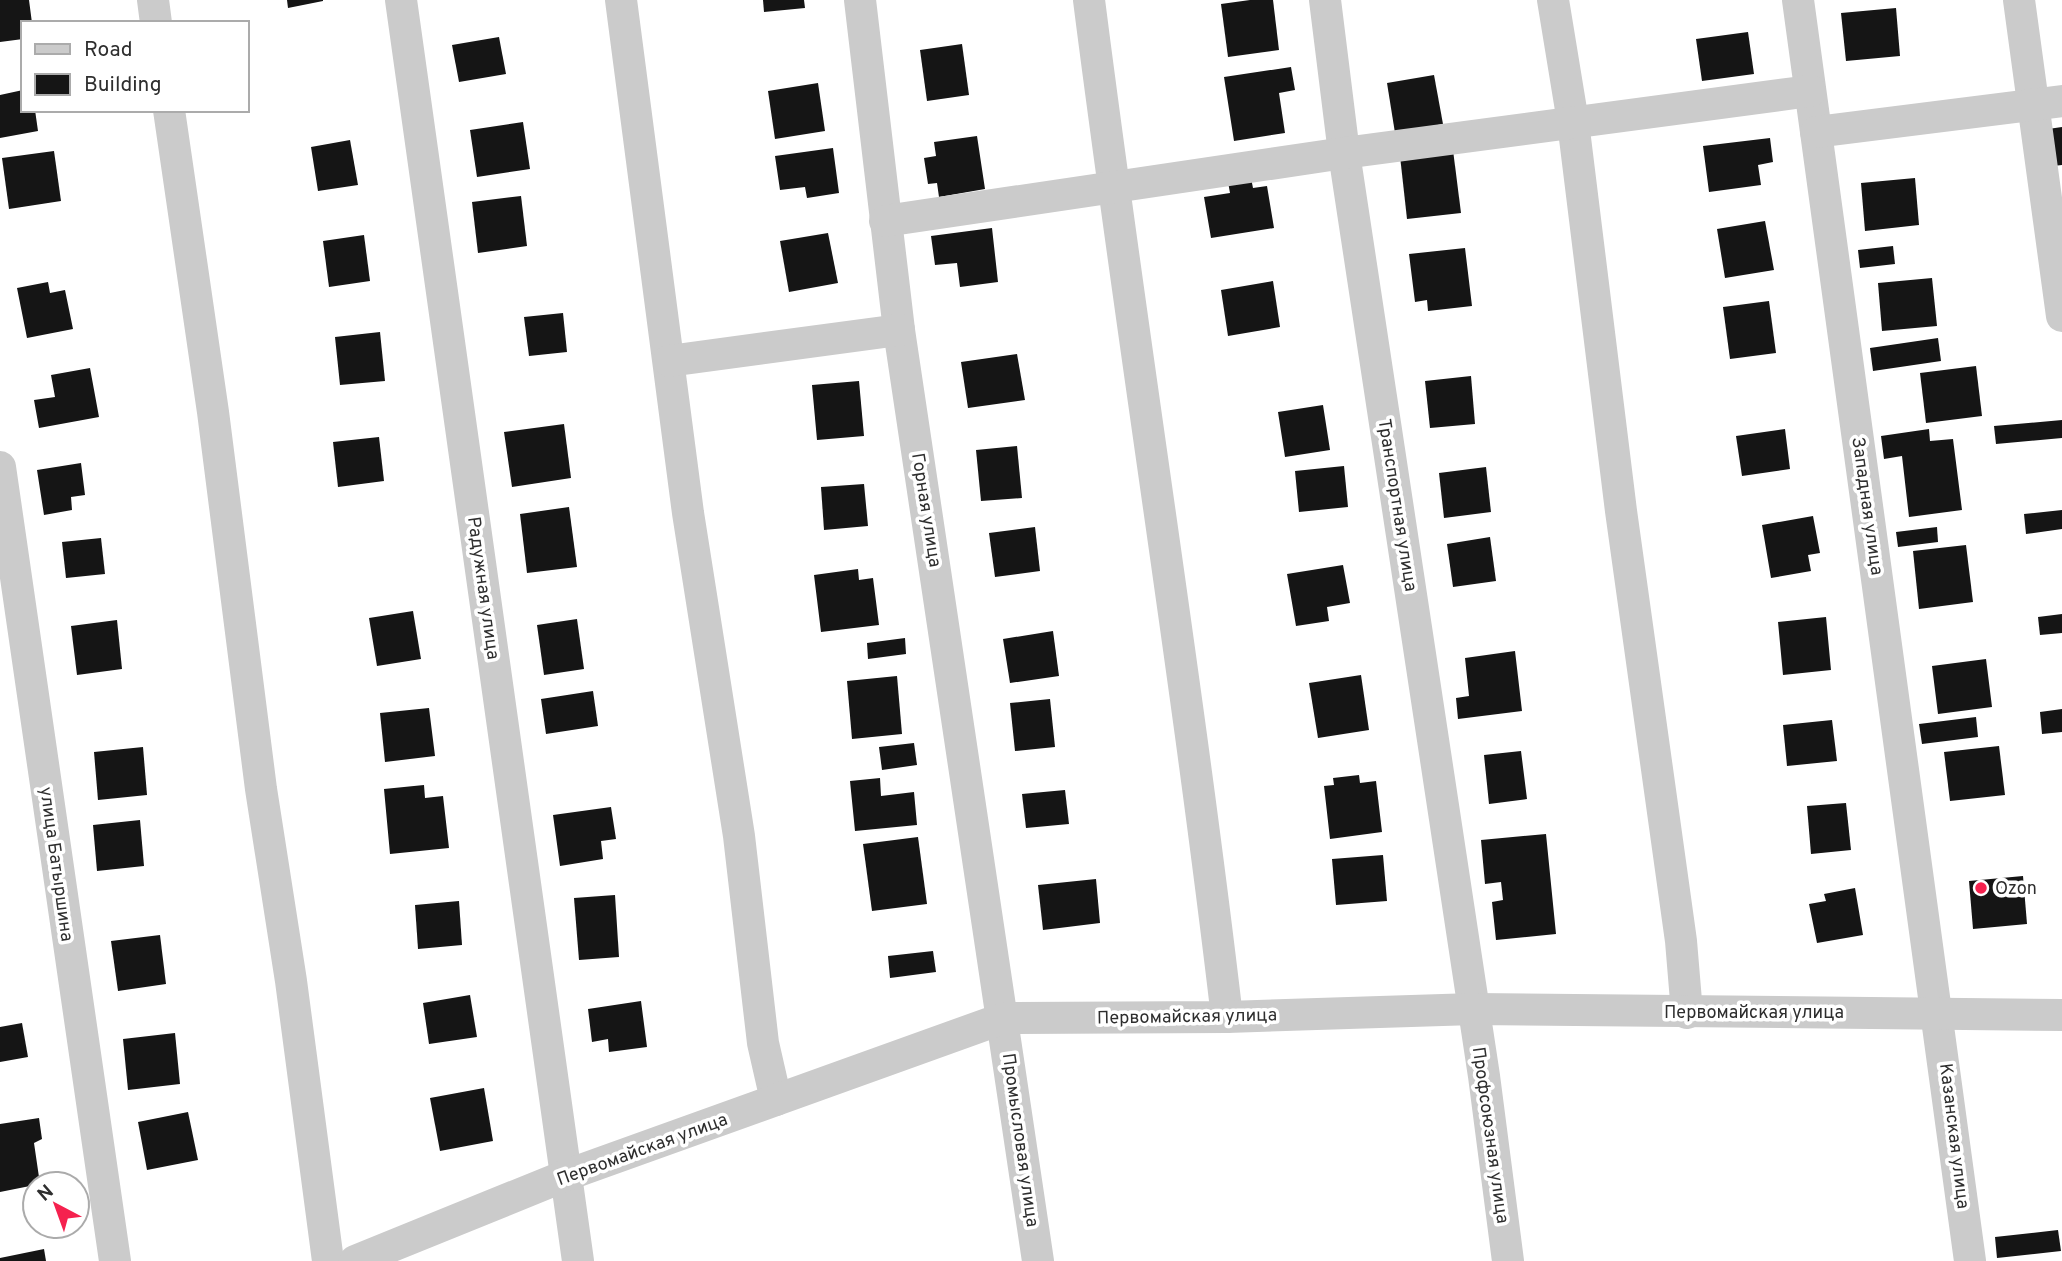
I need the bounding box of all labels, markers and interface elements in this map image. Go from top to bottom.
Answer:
legend [21,21,248,112]
text: Road [84,37,133,64]
text: Building [84,72,162,99]
street label: Транспортная улица [1372,417,1422,593]
street label: Западная улица [1845,435,1888,577]
street label: Горная улица [905,451,946,569]
street label: Радужная улица [461,515,504,661]
street label: улица Батыршина [33,785,78,943]
place label: Ozon [1995,878,2037,901]
marker: Ozon [1973,880,1989,896]
street label: Первомайская улица [1664,1002,1844,1025]
street label: Первомайская улица [1097,1004,1277,1031]
street label: Профсоюзная улица [1466,1045,1513,1225]
street label: Промысловая улица [996,1052,1043,1229]
street label: Казанская улица [1933,1062,1974,1210]
street label: Первомайская улица [554,1109,731,1192]
north arrow [21,1170,91,1240]
text: N [33,1180,59,1207]

